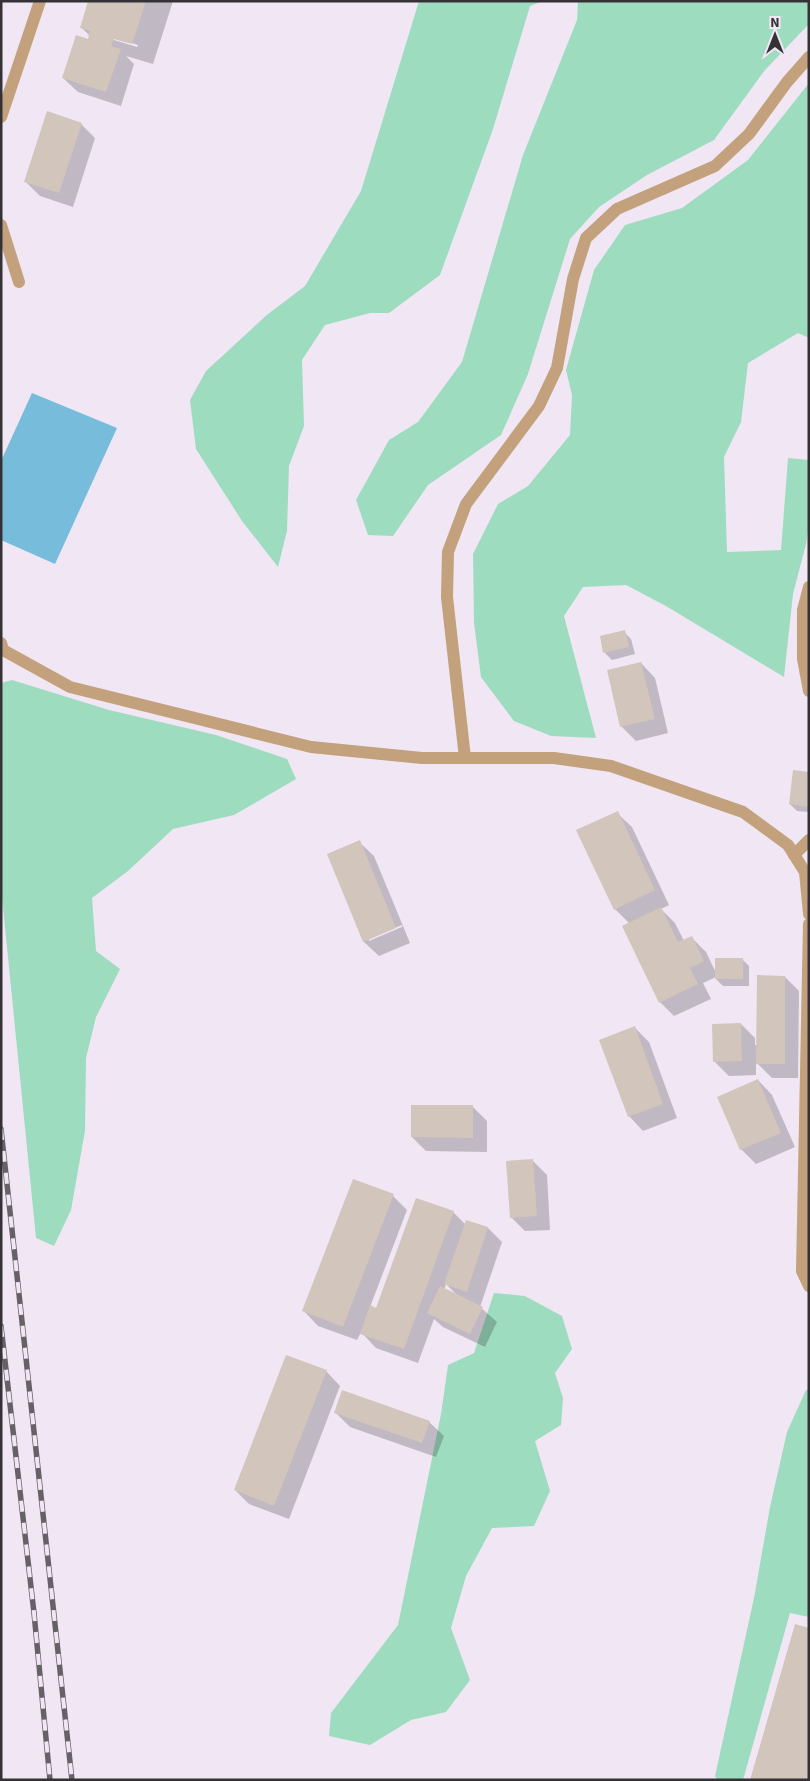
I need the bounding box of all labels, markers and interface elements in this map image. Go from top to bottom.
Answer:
north arrow [750,10,800,60]
text: N [770,13,780,33]

